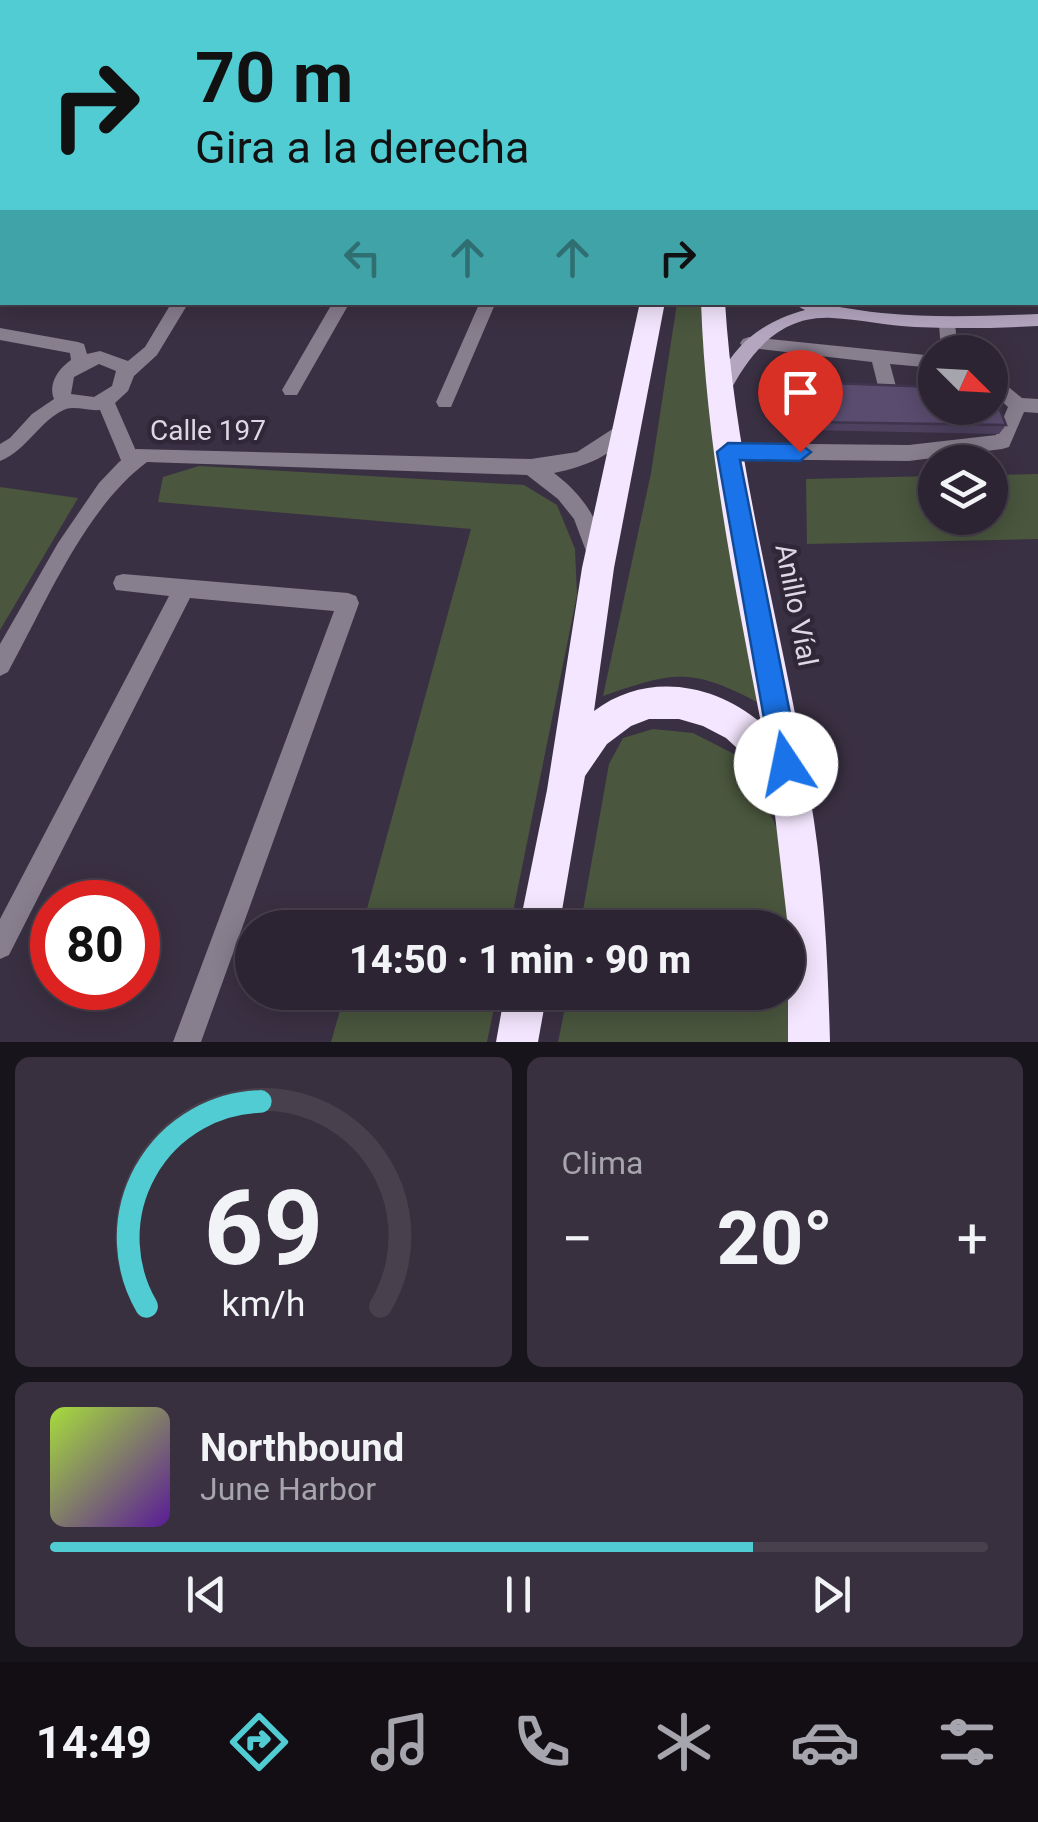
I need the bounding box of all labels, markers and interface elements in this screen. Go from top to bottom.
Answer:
text: 70 m [195,37,353,119]
icon: right [30,40,160,170]
text: Gira a la derecha [195,121,530,174]
icon: left [335,230,390,285]
icon: ahead [440,230,495,285]
icon: ahead [545,230,600,285]
icon: right [650,230,705,285]
north arrow [918,335,1008,425]
map controls [918,335,1008,535]
pin [758,350,843,453]
icon: arrive [773,365,828,420]
street label: Calle 197 [150,414,266,447]
button: layers [918,445,1008,535]
street label: Anillo Víal [768,541,825,669]
position arrow [734,712,838,816]
speed limit sign: 80 [30,880,160,1010]
text: 14:50 · 1 min · 90 m [349,938,691,982]
text: Clima [562,1144,643,1182]
text: 69 [204,1168,323,1289]
text: 20° [717,1194,833,1282]
text: − [562,1207,593,1271]
text: + [957,1207,988,1271]
text: km/h [221,1283,305,1325]
text: Northbound [200,1426,404,1470]
text: June Harbor [200,1470,376,1508]
icon: previous [179,1567,234,1622]
icon: pause [491,1567,546,1622]
icon: next [804,1567,859,1622]
icon: directions [224,1707,294,1777]
icon: music [365,1707,435,1777]
icon: phone [507,1707,577,1777]
icon: climate [649,1707,719,1777]
icon: car [790,1707,860,1777]
icon: filters [932,1707,1002,1777]
text: 14:49 [36,1716,152,1769]

